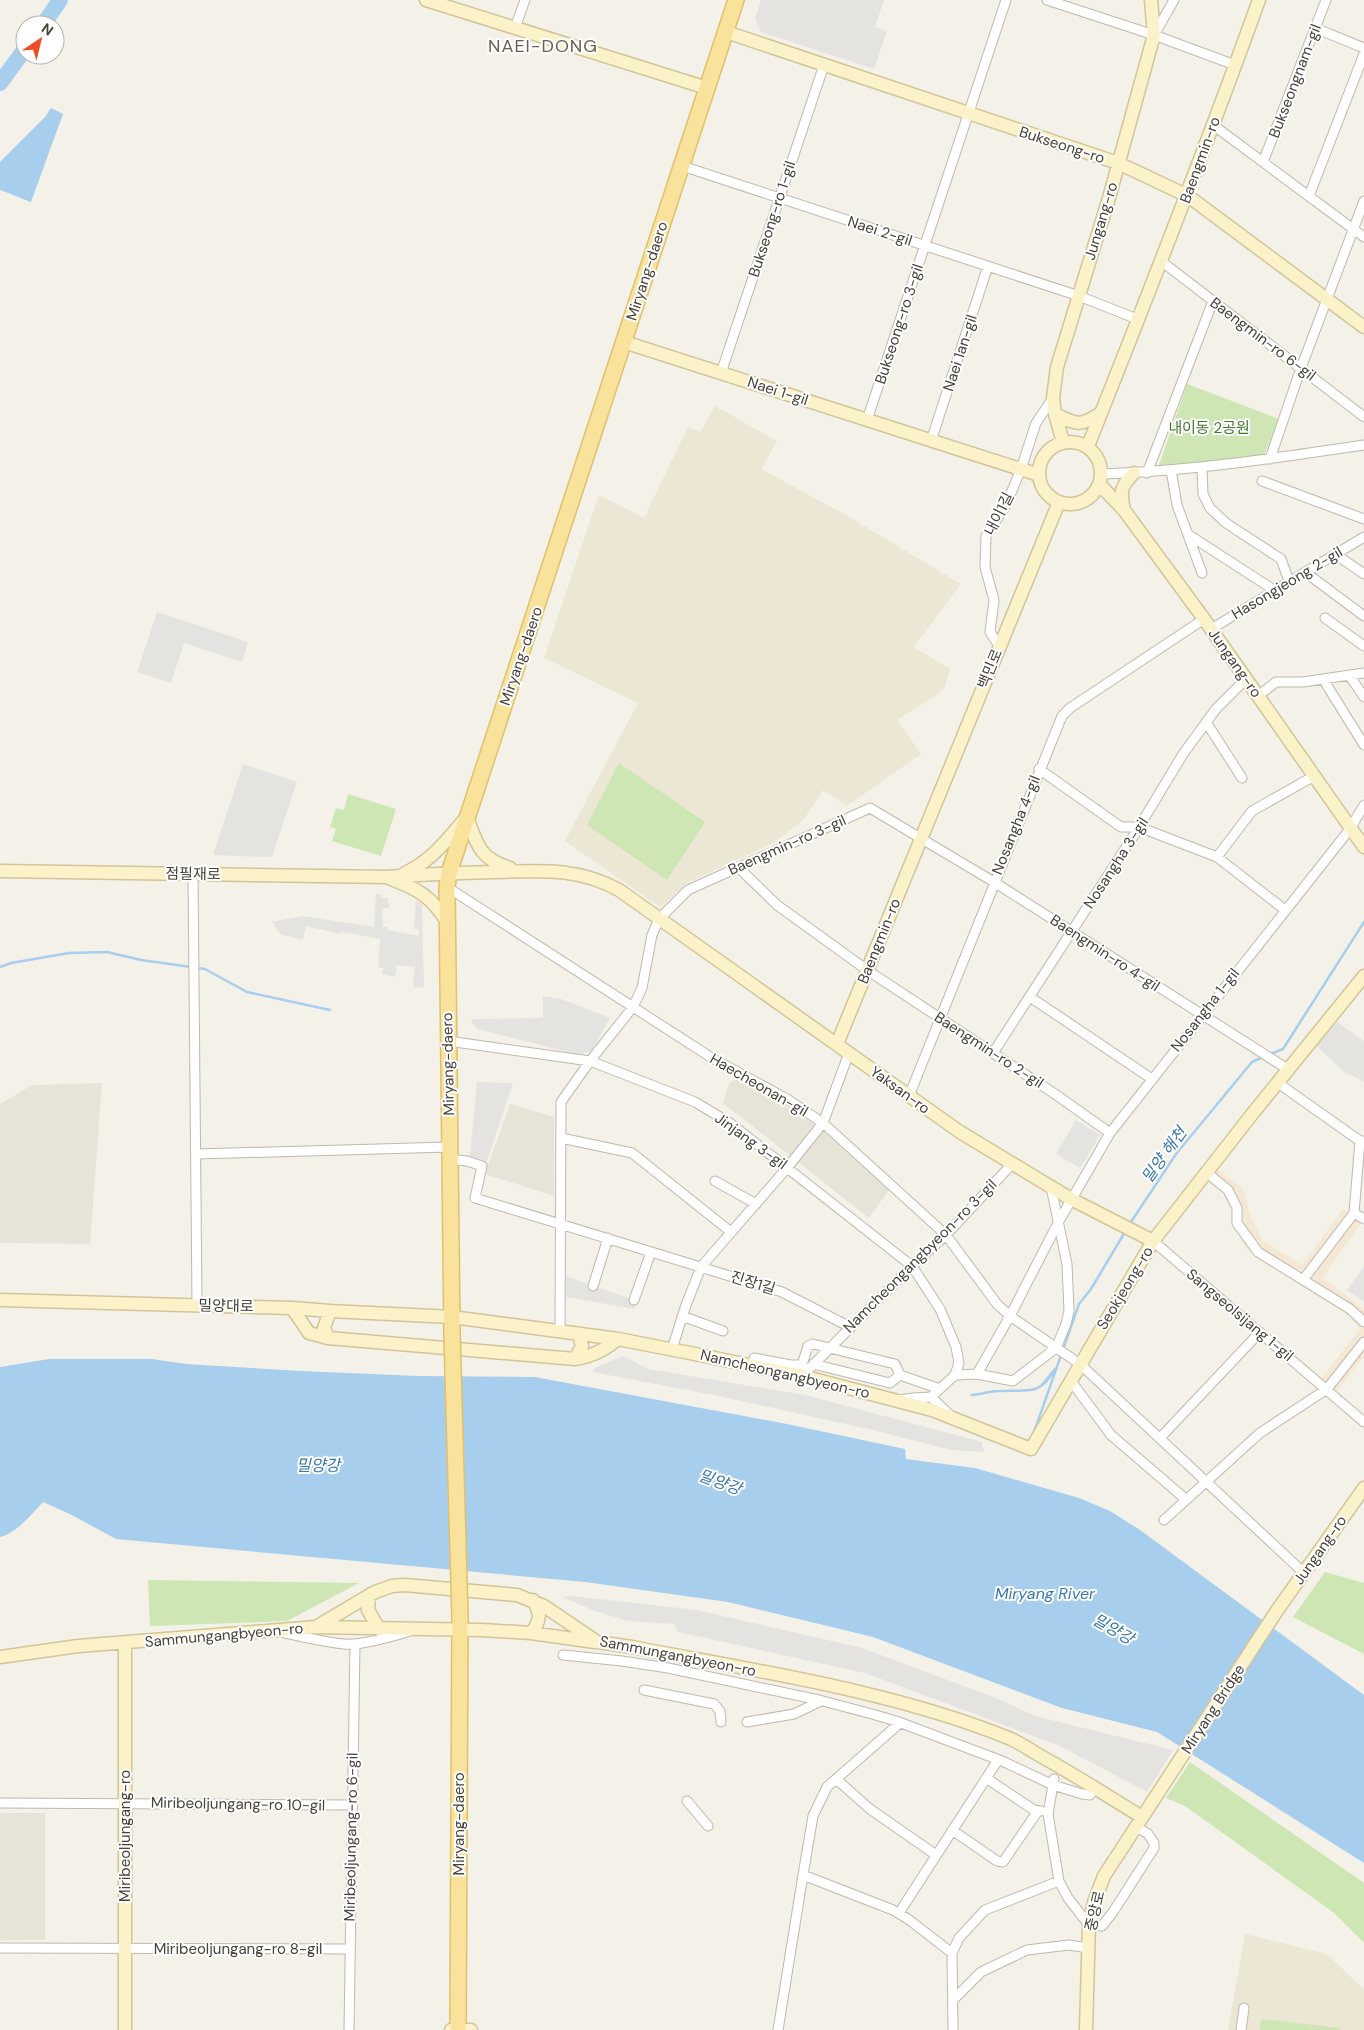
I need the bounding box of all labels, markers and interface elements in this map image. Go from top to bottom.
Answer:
north arrow [15,15,65,65]
text: N [38,19,57,40]
street label: Bukseongnam-gil [1264,21,1326,141]
district label: NAEI-DONG [488,34,598,58]
street label: Baengmin-ro [1175,114,1225,206]
street label: Bukseong-ro [1017,122,1107,168]
street label: Bukseong-ro 1-gil [744,158,800,280]
street label: Jungang-ro [1080,179,1122,262]
street label: Naei 2-gil [845,211,915,251]
street label: Miryang-daero [622,219,672,323]
street label: Bukseong-ro 3-gil [870,261,928,387]
street label: Baengmin-ro 6-gil [1206,293,1320,385]
street label: Naei 1an-gil [938,312,982,394]
street label: Naei 1-gil [745,372,811,410]
park label: 내이동 2공원 [1168,418,1250,438]
street label: 내이1길 [980,489,1018,539]
street label: Hasongjeong 2-gil [1228,542,1346,624]
street label: Miryang-daero [495,604,547,708]
street label: Jungang-ro [1204,624,1266,702]
street label: 백민로 [973,646,1007,692]
street label: Nosangha 4-gil [987,772,1045,878]
street label: Baengmin-ro 3-gil [725,810,849,880]
street label: Nosangha 3-gil [1079,814,1153,912]
street label: 점필재로 [165,864,221,884]
street label: Baengmin-ro [853,895,905,987]
street label: Baengmin-ro 4-gil [1046,910,1164,996]
street label: Nosangha 1-gil [1166,964,1244,1056]
street label: Baengmin-ro 2-gil [930,1007,1048,1093]
street label: Miryang-daero [437,1012,459,1116]
street label: Haecheonan-gil [706,1049,812,1121]
street label: Yaksan-ro [866,1061,934,1119]
street label: Jinjang 3-gil [711,1108,791,1174]
water label: 밀양 해천 [1137,1121,1192,1187]
street label: Namcheongangbyeon-ro 3-gil [839,1175,1001,1337]
street label: Seokjeong-ro [1092,1242,1158,1333]
street label: Sangseolsijang 1-gil [1182,1264,1298,1366]
street label: 진장1길 [728,1267,778,1299]
street label: 밀양대로 [198,1296,254,1316]
street label: Namcheongangbyeon-ro [698,1345,872,1403]
water label: 밀양강 [296,1455,342,1476]
water label: 밀양강 [696,1465,746,1500]
street label: Jungang-ro [1289,1511,1351,1589]
water label: Miryang River [995,1583,1096,1604]
water label: 밀양강 [1089,1609,1139,1650]
street label: Sammungangbyeon-ro [144,1618,304,1652]
street label: Sammungangbyeon-ro [598,1631,758,1681]
street label: Miryang Bridge [1177,1660,1249,1758]
street label: Miribeoljungang-ro 6-gil [340,1752,362,1922]
street label: Miribeoljungang-ro [115,1770,135,1902]
street label: Miryang-daero [449,1772,469,1876]
street label: Miribeoljungang-ro 10-gil [151,1792,325,1816]
street label: 중앙로 [1081,1889,1109,1933]
street label: Miribeoljungang-ro 8-gil [154,1939,322,1959]

